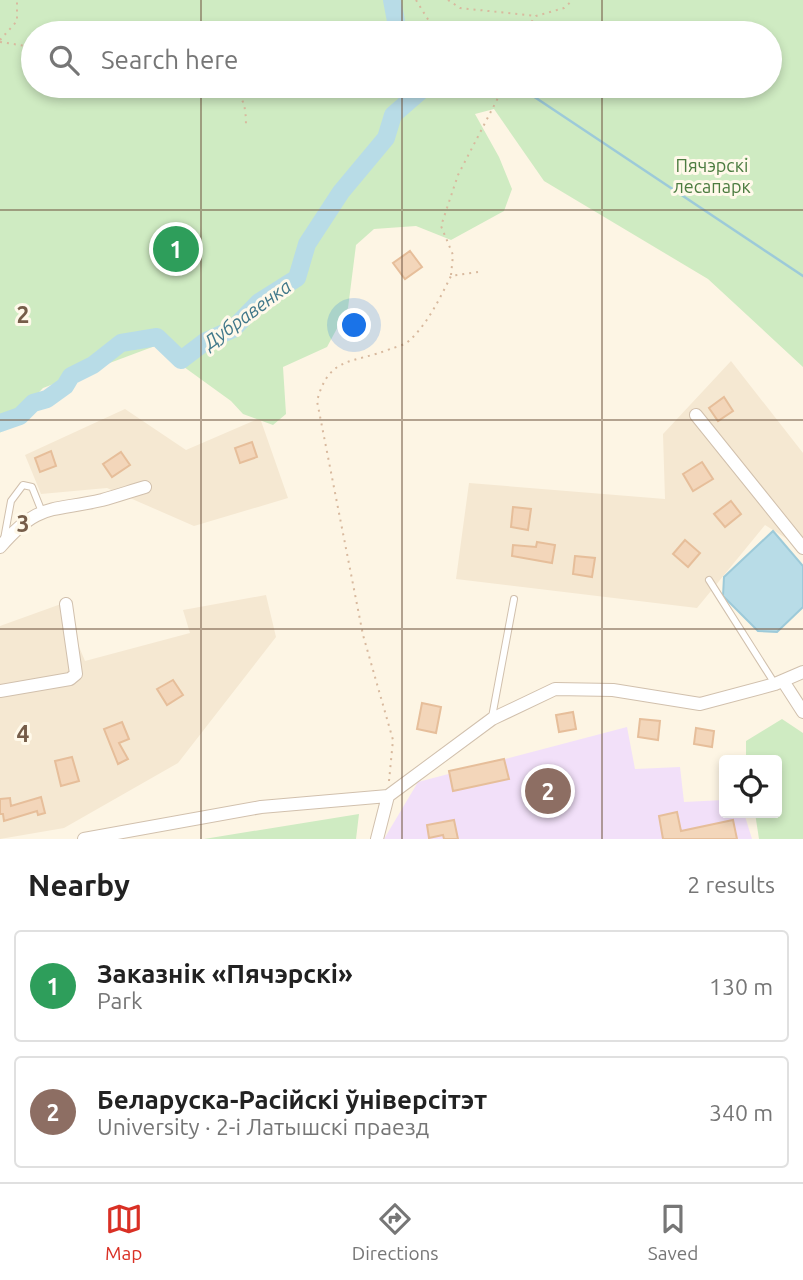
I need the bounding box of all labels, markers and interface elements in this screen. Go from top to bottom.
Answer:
search box [21,21,782,98]
icon: search [45,41,83,79]
text: Search here [101,45,238,74]
park label: Пячэрскі лесапарк [673,155,751,196]
pin: 1 [153,223,199,275]
water label: Дубравенка [197,275,295,354]
text: 2 [17,302,29,327]
your location [337,308,371,342]
text: 3 [17,511,29,536]
text: 4 [17,721,30,746]
map controls [719,755,782,818]
button: locate [719,755,782,818]
pin: 2 [525,765,571,817]
text: Nearby [28,868,130,902]
text: 2 results [687,872,775,897]
text: Заказнік «Пячэрскі» [97,959,353,988]
text: 1 [47,974,59,999]
text: 130 m [709,974,773,999]
text: Park [97,988,143,1013]
text: Беларуска-Расійскі ўніверсітэт [97,1085,487,1114]
text: 2 [47,1100,59,1125]
text: 340 m [709,1100,773,1125]
text: University · 2-і Латышскі праезд [97,1114,429,1139]
tab: Map [105,1200,143,1264]
tab: Directions [352,1200,439,1264]
tab: Saved [648,1200,698,1264]

